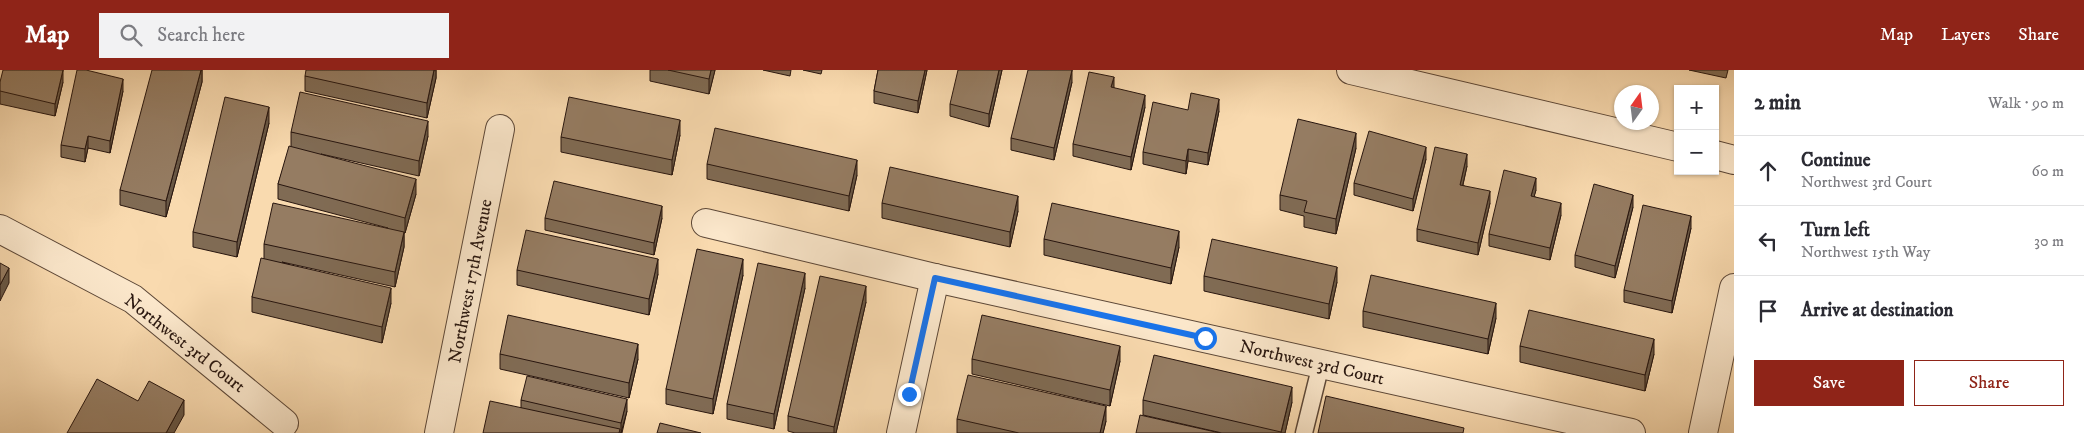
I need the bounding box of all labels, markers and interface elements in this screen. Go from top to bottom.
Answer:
search box [99,13,449,58]
text: Map [25,20,69,50]
icon: search [117,21,145,49]
text: Search here [157,24,245,47]
text: Map [1880,24,1913,46]
text: Layers [1941,24,1990,46]
text: Share [2018,24,2059,46]
north arrow [1614,85,1659,130]
map controls [1674,85,1719,175]
button: + [1674,85,1719,130]
text: 2 min [1754,90,1801,116]
text: Walk · 90 m [1988,93,2064,113]
button: − [1674,130,1719,175]
text: Continue [1801,149,1871,172]
icon: ahead [1754,157,1782,185]
text: 60 m [2032,161,2064,181]
text: Northwest 3rd Court [1801,172,1932,192]
street label: Northwest 17th Avenue [444,197,498,365]
text: Turn left [1801,219,1870,242]
icon: left [1754,227,1782,255]
text: 30 m [2034,231,2064,251]
text: Northwest 15th Way [1801,242,1930,262]
street label: Northwest 3rd Court [119,290,249,398]
icon: arrive [1754,297,1782,325]
text: Arrive at destination [1801,299,1953,322]
route start [1194,327,1217,350]
street label: Northwest 3rd Court [1237,336,1386,390]
button: Save [1754,360,1904,406]
button: Share [1914,360,2064,406]
route end [898,383,921,406]

